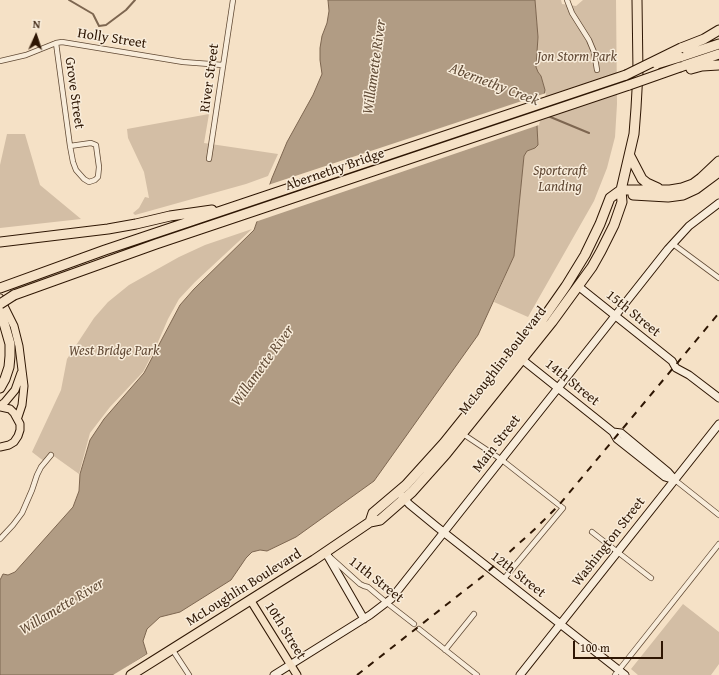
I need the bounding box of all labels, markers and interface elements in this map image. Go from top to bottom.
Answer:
north arrow [16,16,56,56]
text: N [33,16,41,32]
water label: Willamette River [359,18,391,116]
street label: Holly Street [76,25,148,53]
street label: River Street [197,42,223,114]
park label: Jon Storm Park [537,49,617,65]
street label: Grove Street [61,56,87,130]
water label: Abernethy Creek [447,60,541,110]
street label: Abernethy Bridge [283,145,387,195]
park label: Sportcraft Landing [533,163,587,196]
street label: 15th Street [603,287,663,341]
street label: McLoughlin Boulevard [456,304,550,418]
water label: Willamette River [228,322,298,410]
park label: West Bridge Park [69,343,159,359]
street label: 14th Street [542,356,602,410]
street label: Main Street [469,412,525,476]
street label: Washington Street [569,494,649,590]
street label: McLoughlin Boulevard [183,546,305,630]
street label: 12th Street [487,548,549,602]
street label: 11th Street [345,553,407,607]
water label: Willamette River [16,575,108,639]
street label: 10th Street [261,599,309,663]
scale bar [575,633,665,659]
text: 100 m [580,639,610,656]

